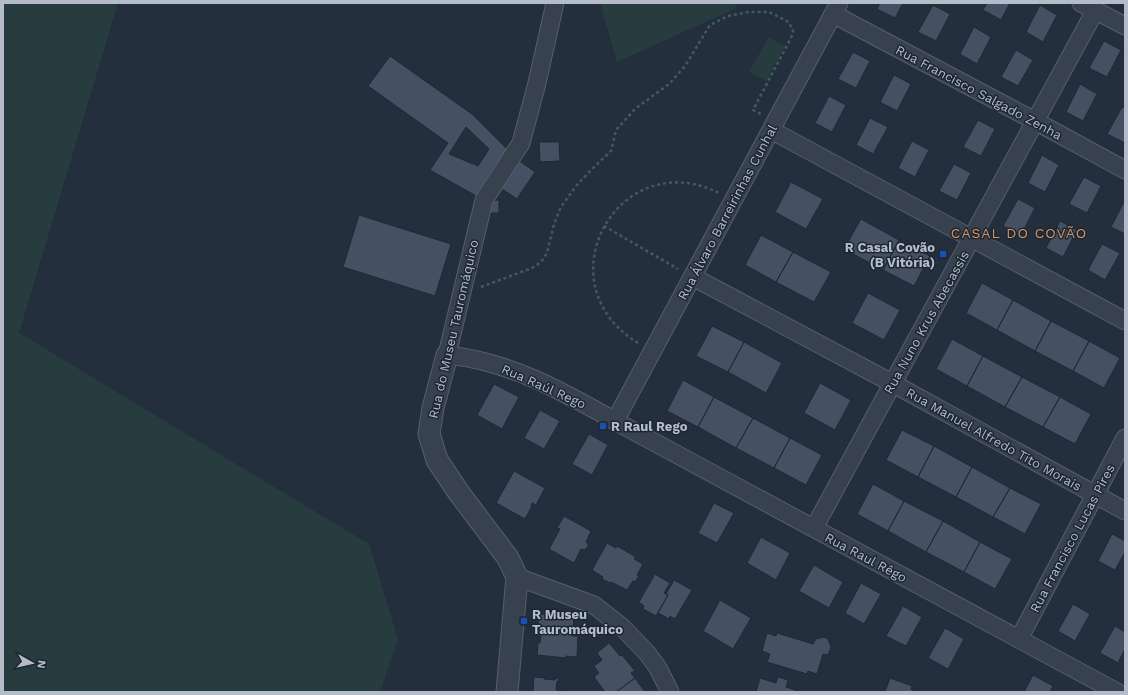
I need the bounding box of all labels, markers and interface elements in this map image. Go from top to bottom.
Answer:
street label: Rua Francisco Salgado Zenha [893,42,1065,143]
street label: Rua Álvaro Barreirinhas Cunhal [674,122,780,302]
district label: CASAL DO COVÃO [951,225,1087,241]
street label: Rua do Museu Tauromáquico [426,238,481,420]
place label: R Casal Covão (B Vitória) [845,240,935,270]
street label: Rua Nuno Krus Abecassis [881,248,972,396]
marker: R Casal Covão (B Vitória) [938,249,948,259]
street label: Rua Raúl Rego [499,361,588,412]
street label: Rua Manuel Alfredo Tito Morais [904,385,1084,494]
place label: R Raul Rego [611,419,688,434]
marker: R Raul Rego [598,421,608,431]
street label: Rua Francisco Lucas Pires [1027,462,1118,615]
street label: Rua Raul Rêgo [822,530,909,585]
place label: R Museu Tauromáquico [532,607,623,637]
marker: R Museu Tauromáquico [519,616,529,626]
north arrow [12,643,52,683]
text: N [34,659,48,669]

